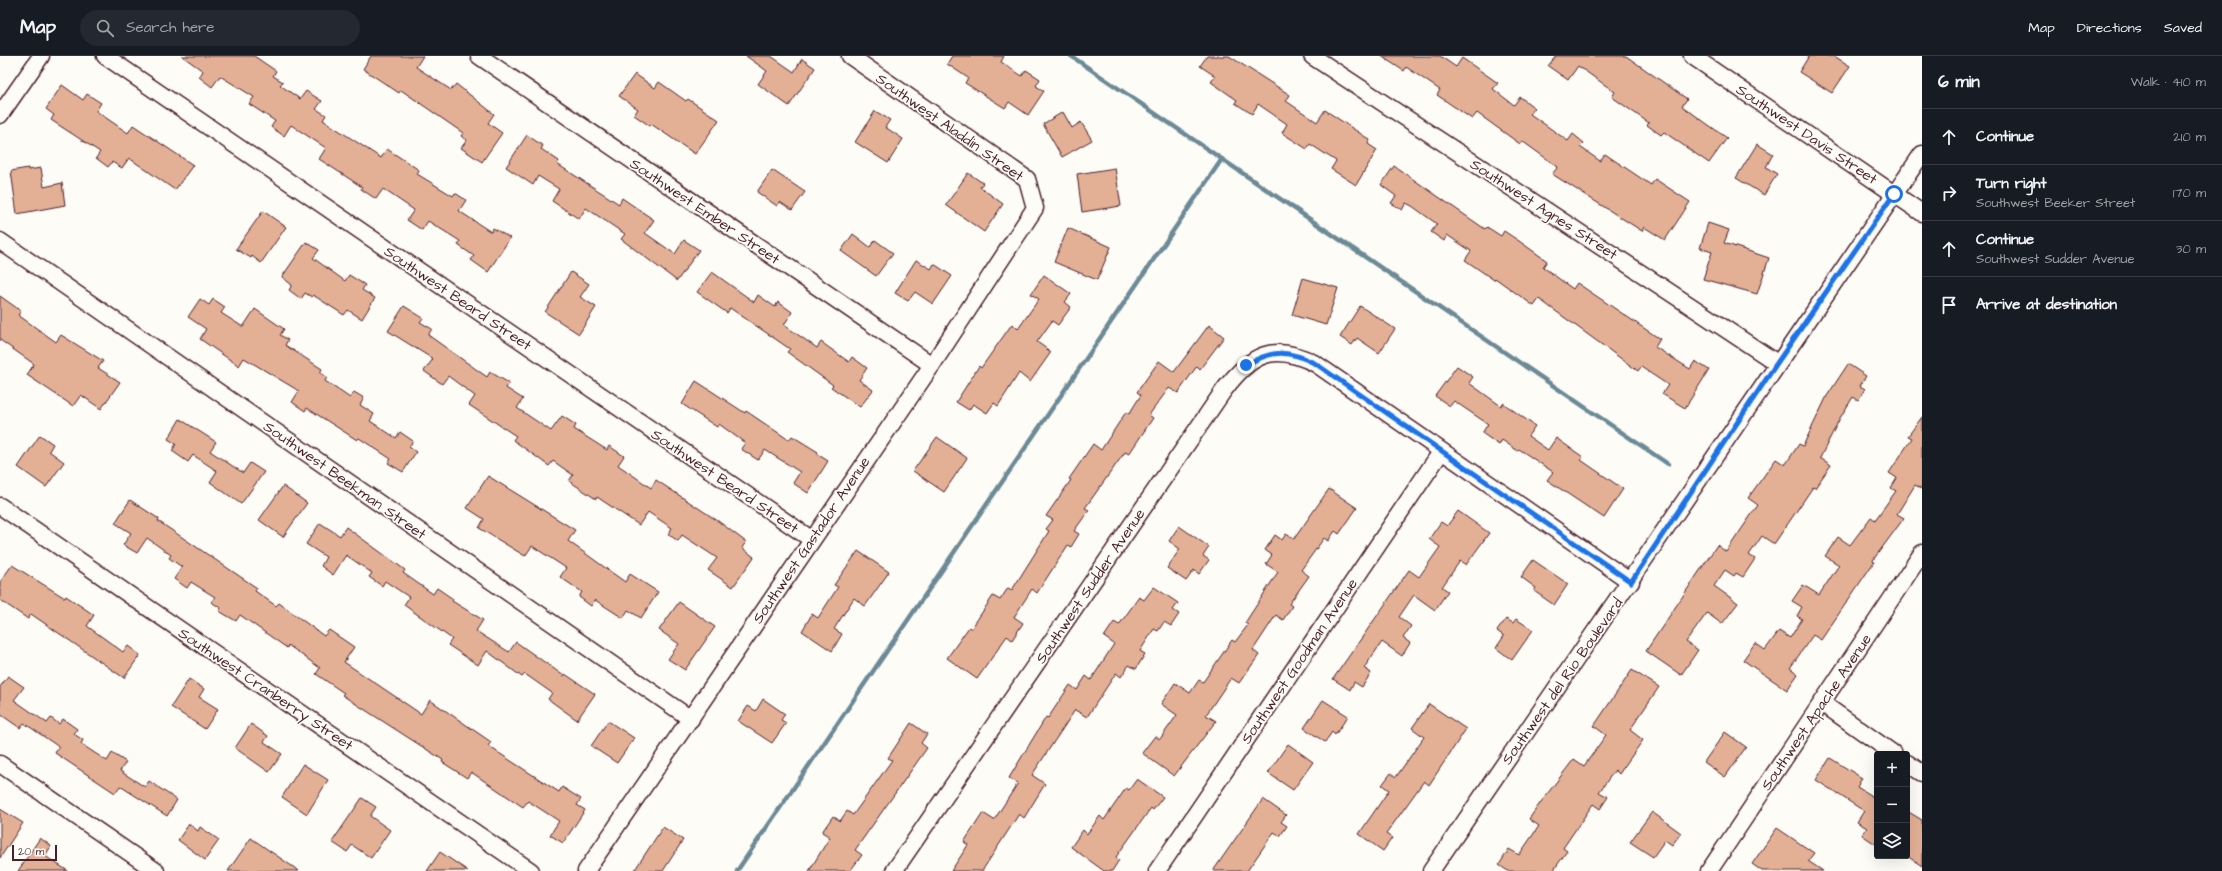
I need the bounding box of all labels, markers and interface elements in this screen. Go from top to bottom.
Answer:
search box [80,10,360,46]
text: Map [20,14,56,41]
icon: search [94,17,116,39]
text: Search here [126,17,215,38]
text: Map [2028,18,2055,38]
text: Directions [2077,18,2142,38]
text: Saved [2164,18,2202,38]
street label: Southwest Aladdin Street [872,68,1028,187]
text: 6 min [1938,70,1980,94]
text: Walk · 410 m [2131,73,2206,91]
street label: Southwest Davis Street [1732,79,1882,190]
icon: ahead [1938,126,1960,148]
text: Continue [1976,126,2034,147]
text: 210 m [2173,128,2206,146]
street label: Southwest Ember Street [626,153,784,270]
street label: Southwest Agnes Street [1465,154,1621,266]
text: Turn right [1976,173,2047,194]
icon: right [1938,182,1960,204]
text: 170 m [2173,184,2206,202]
route start [1885,185,1903,203]
text: Southwest Beeker Street [1976,194,2135,212]
text: Continue [1976,229,2034,250]
icon: ahead [1938,238,1960,260]
text: 30 m [2176,240,2206,258]
street label: Southwest Beard Street [380,241,536,356]
text: Southwest Sudder Avenue [1976,250,2134,268]
icon: arrive [1938,294,1960,316]
text: Arrive at destination [1976,294,2117,315]
route end [1237,356,1255,374]
street label: Southwest Beekman Street [259,416,430,545]
street label: Southwest Beard Street [647,424,803,539]
street label: Southwest Gastador Avenue [748,453,875,628]
street label: Southwest Sudder Avenue [1031,505,1150,668]
street label: Southwest Goodman Avenue [1236,574,1363,748]
street label: Southwest del Rio Boulevard [1497,593,1628,769]
street label: Southwest Cranberry Street [174,623,357,757]
street label: Southwest Apache Avenue [1756,630,1877,795]
map controls [1874,751,1910,859]
button: + [1874,751,1910,787]
button: − [1874,787,1910,823]
button: layers [1874,823,1910,859]
scale bar [12,843,57,862]
text: 20 m [18,844,44,859]

